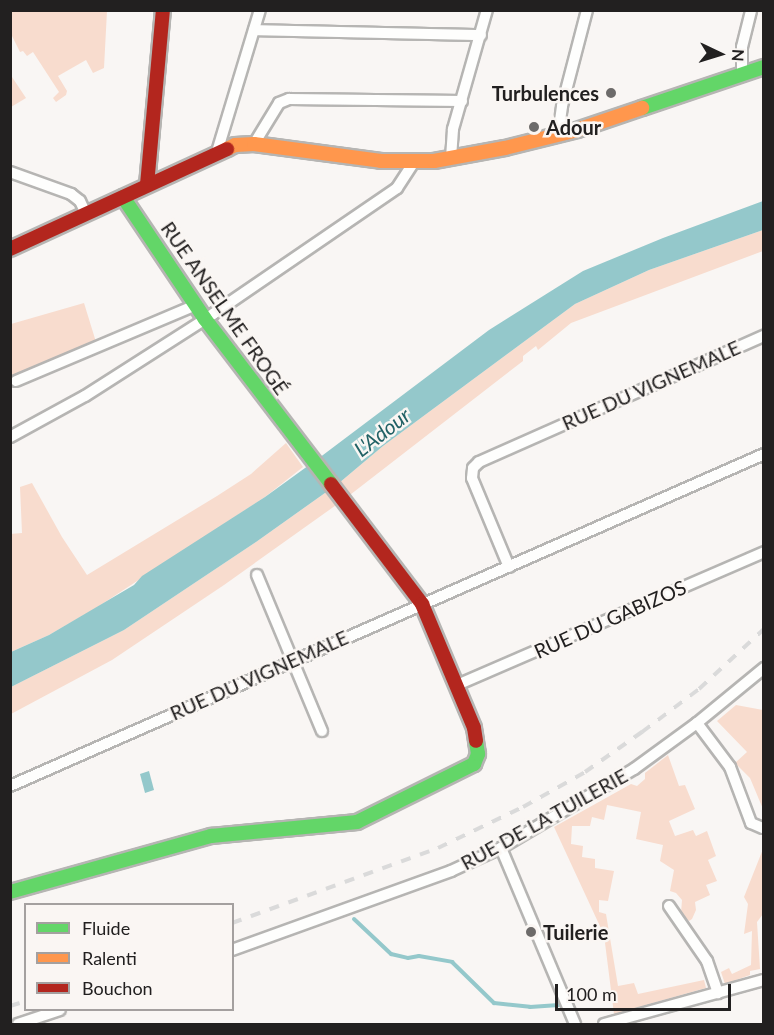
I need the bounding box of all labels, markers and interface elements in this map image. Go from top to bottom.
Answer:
north arrow [690,24,750,84]
text: N [729,48,748,62]
place label: Turbulences [492,81,599,105]
marker: Turbulences [604,86,618,100]
place label: Adour [546,115,601,139]
marker: Adour [527,120,541,134]
street label: RUE ANSELME FROGÉ [156,217,294,399]
street label: RUE DU VIGNEMALE [558,335,744,435]
water label: L'Adour [349,402,415,462]
street label: RUE DU GABIZOS [530,575,690,663]
street label: RUE DU VIGNEMALE [166,625,352,725]
street label: RUE DE LA TUILERIE [456,763,632,875]
legend [24,903,234,1011]
text: Fluide [82,917,130,939]
place label: Tuilerie [543,920,608,944]
marker: Tuilerie [524,925,538,939]
text: Ralenti [82,947,137,969]
scale bar [558,972,734,1010]
text: Bouchon [82,977,153,999]
text: 100 m [566,983,617,1005]

